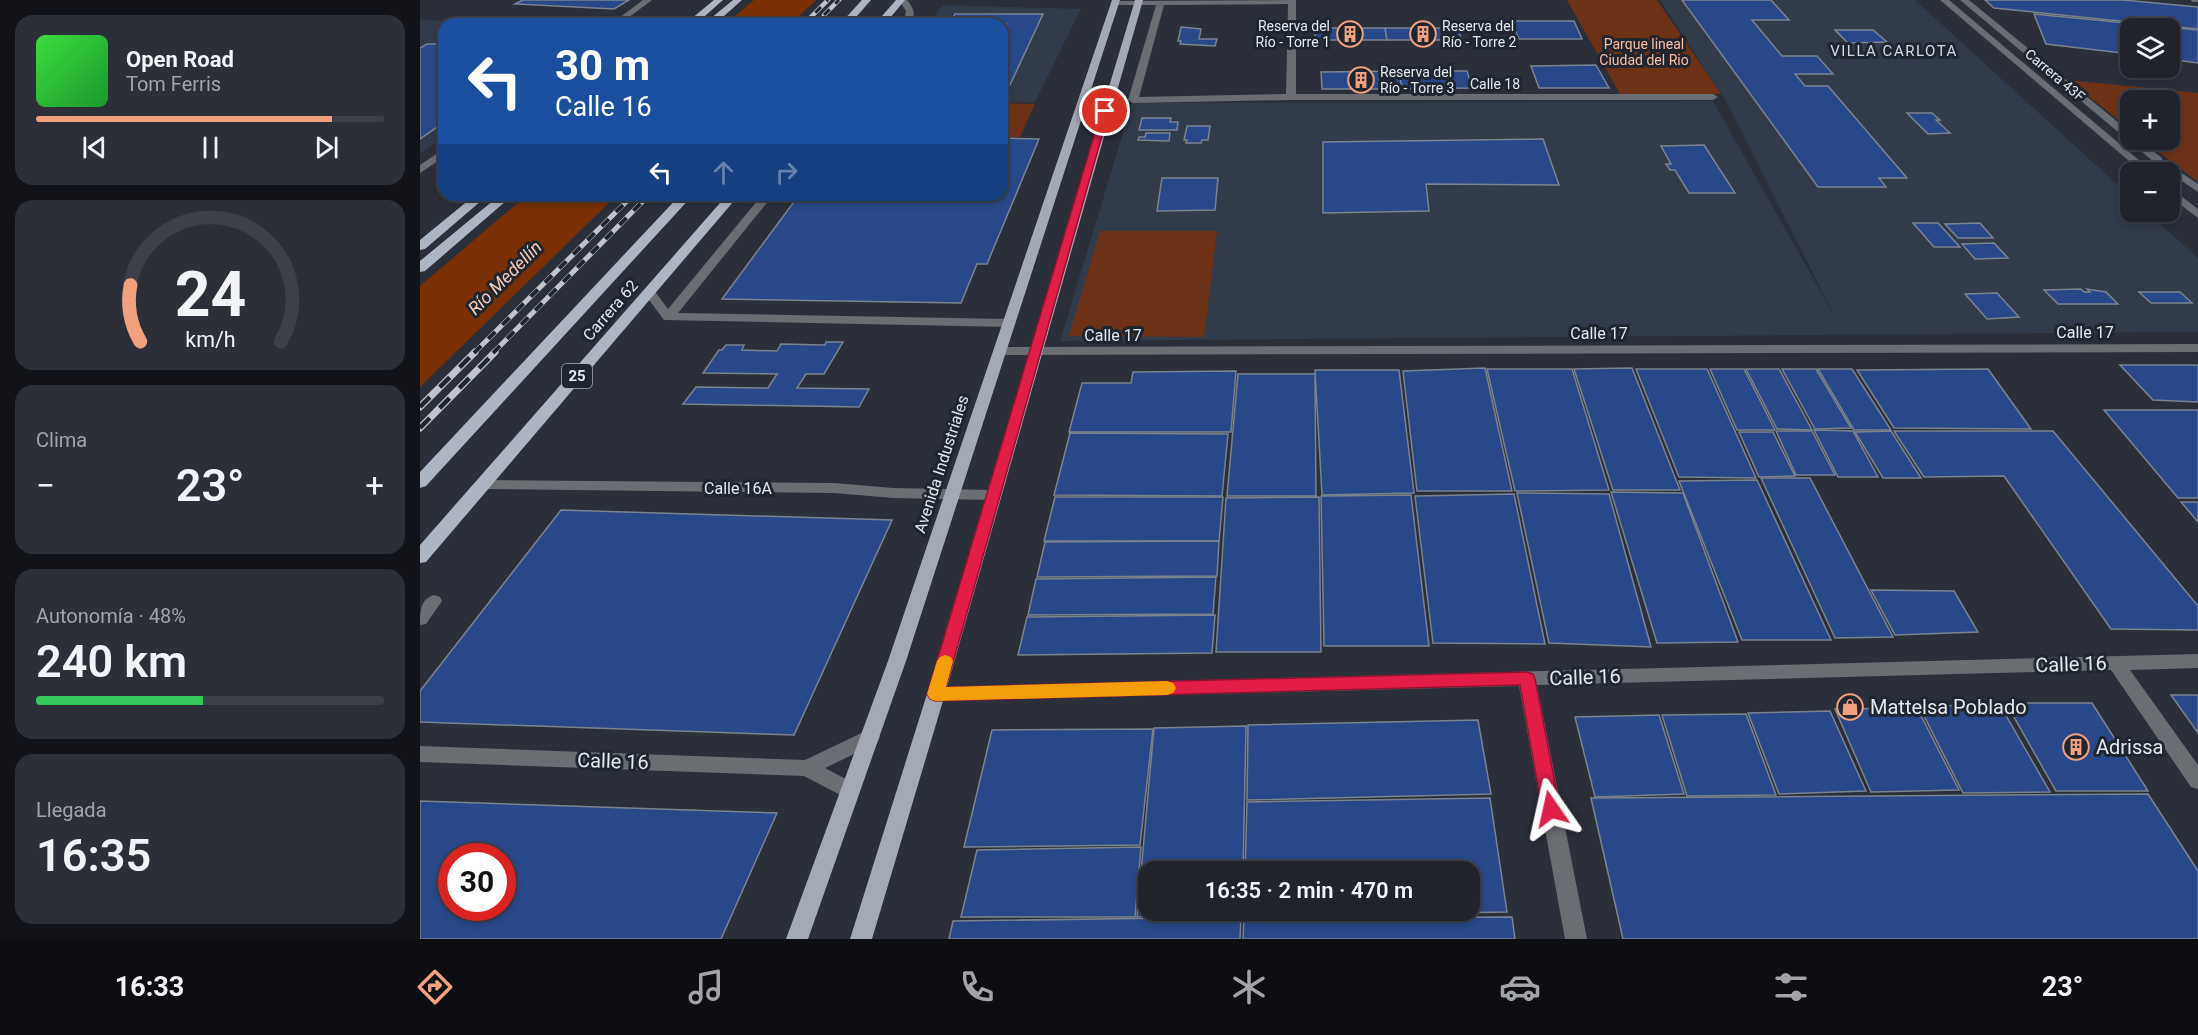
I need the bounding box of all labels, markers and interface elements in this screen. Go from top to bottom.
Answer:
place label: Reserva del Río - Torre 1 [1256,18,1330,50]
place label: Reserva del Río - Torre 2 [1442,18,1517,50]
map controls [2120,18,2180,222]
button: layers [2120,18,2180,78]
building icon: Reserva del Río - Torre 1 [1335,19,1365,49]
building icon: Reserva del Río - Torre 2 [1408,19,1438,49]
park label: Parque lineal Ciudad del Rio [1599,36,1689,68]
text: 30 m [555,41,650,90]
icon: left [456,42,534,120]
district label: VILLA CARLOTA [1830,42,1958,60]
street label: Carrera 43F [2022,46,2088,105]
text: Open Road [126,47,234,72]
place label: Reserva del Río - Torre 3 [1380,64,1454,96]
building icon: Reserva del Río - Torre 3 [1346,65,1376,95]
text: Tom Ferris [126,72,221,96]
street label: Calle 18 [1470,76,1520,92]
pin [1079,85,1130,136]
button: + [2120,90,2180,150]
text: Calle 16 [555,91,652,123]
icon: arrive [1088,94,1121,127]
icon: previous [78,131,111,164]
icon: pause [194,131,227,164]
icon: next [310,131,343,164]
icon: left [644,156,677,189]
icon: ahead [707,156,740,189]
icon: right [770,156,803,189]
button: − [2120,162,2180,222]
water label: Río Medellín [463,236,546,319]
text: 24 [174,258,246,331]
street label: Carrera 62 [579,276,642,345]
street label: Calle 17 [2056,323,2114,342]
street label: Calle 17 [1570,324,1628,343]
street label: Calle 17 [1084,326,1142,345]
text: km/h [185,327,235,352]
road number: 25 [562,364,592,388]
street label: Avenida Industriales [910,393,973,535]
text: Clima [36,428,87,452]
text: 23° [176,459,244,512]
text: − [36,466,55,505]
text: + [365,466,384,505]
street label: Calle 16A [704,479,772,498]
text: Autonomía · 48% [36,604,186,628]
text: 240 km [36,635,187,688]
street label: Calle 16 [2035,651,2107,677]
street label: Calle 16 [1549,664,1621,690]
shop icon: Mattelsa Poblado [1835,692,1865,722]
place label: Mattelsa Poblado [1870,695,2027,719]
building icon: Adrissa [2061,732,2091,762]
place label: Adrissa [2096,735,2164,759]
street label: Calle 16 [577,748,649,774]
position arrow [1519,777,1583,841]
text: Llegada [36,798,107,822]
text: 16:35 [36,829,151,882]
speed limit sign: 30 [438,843,516,921]
text: 16:35 · 2 min · 470 m [1205,878,1413,903]
icon: directions [414,966,456,1008]
icon: music [685,966,727,1008]
icon: phone [956,966,998,1008]
icon: climate [1228,966,1270,1008]
icon: car [1499,966,1541,1008]
icon: filters [1770,966,1812,1008]
text: 16:33 [115,971,184,1003]
text: 23° [2042,971,2083,1003]

